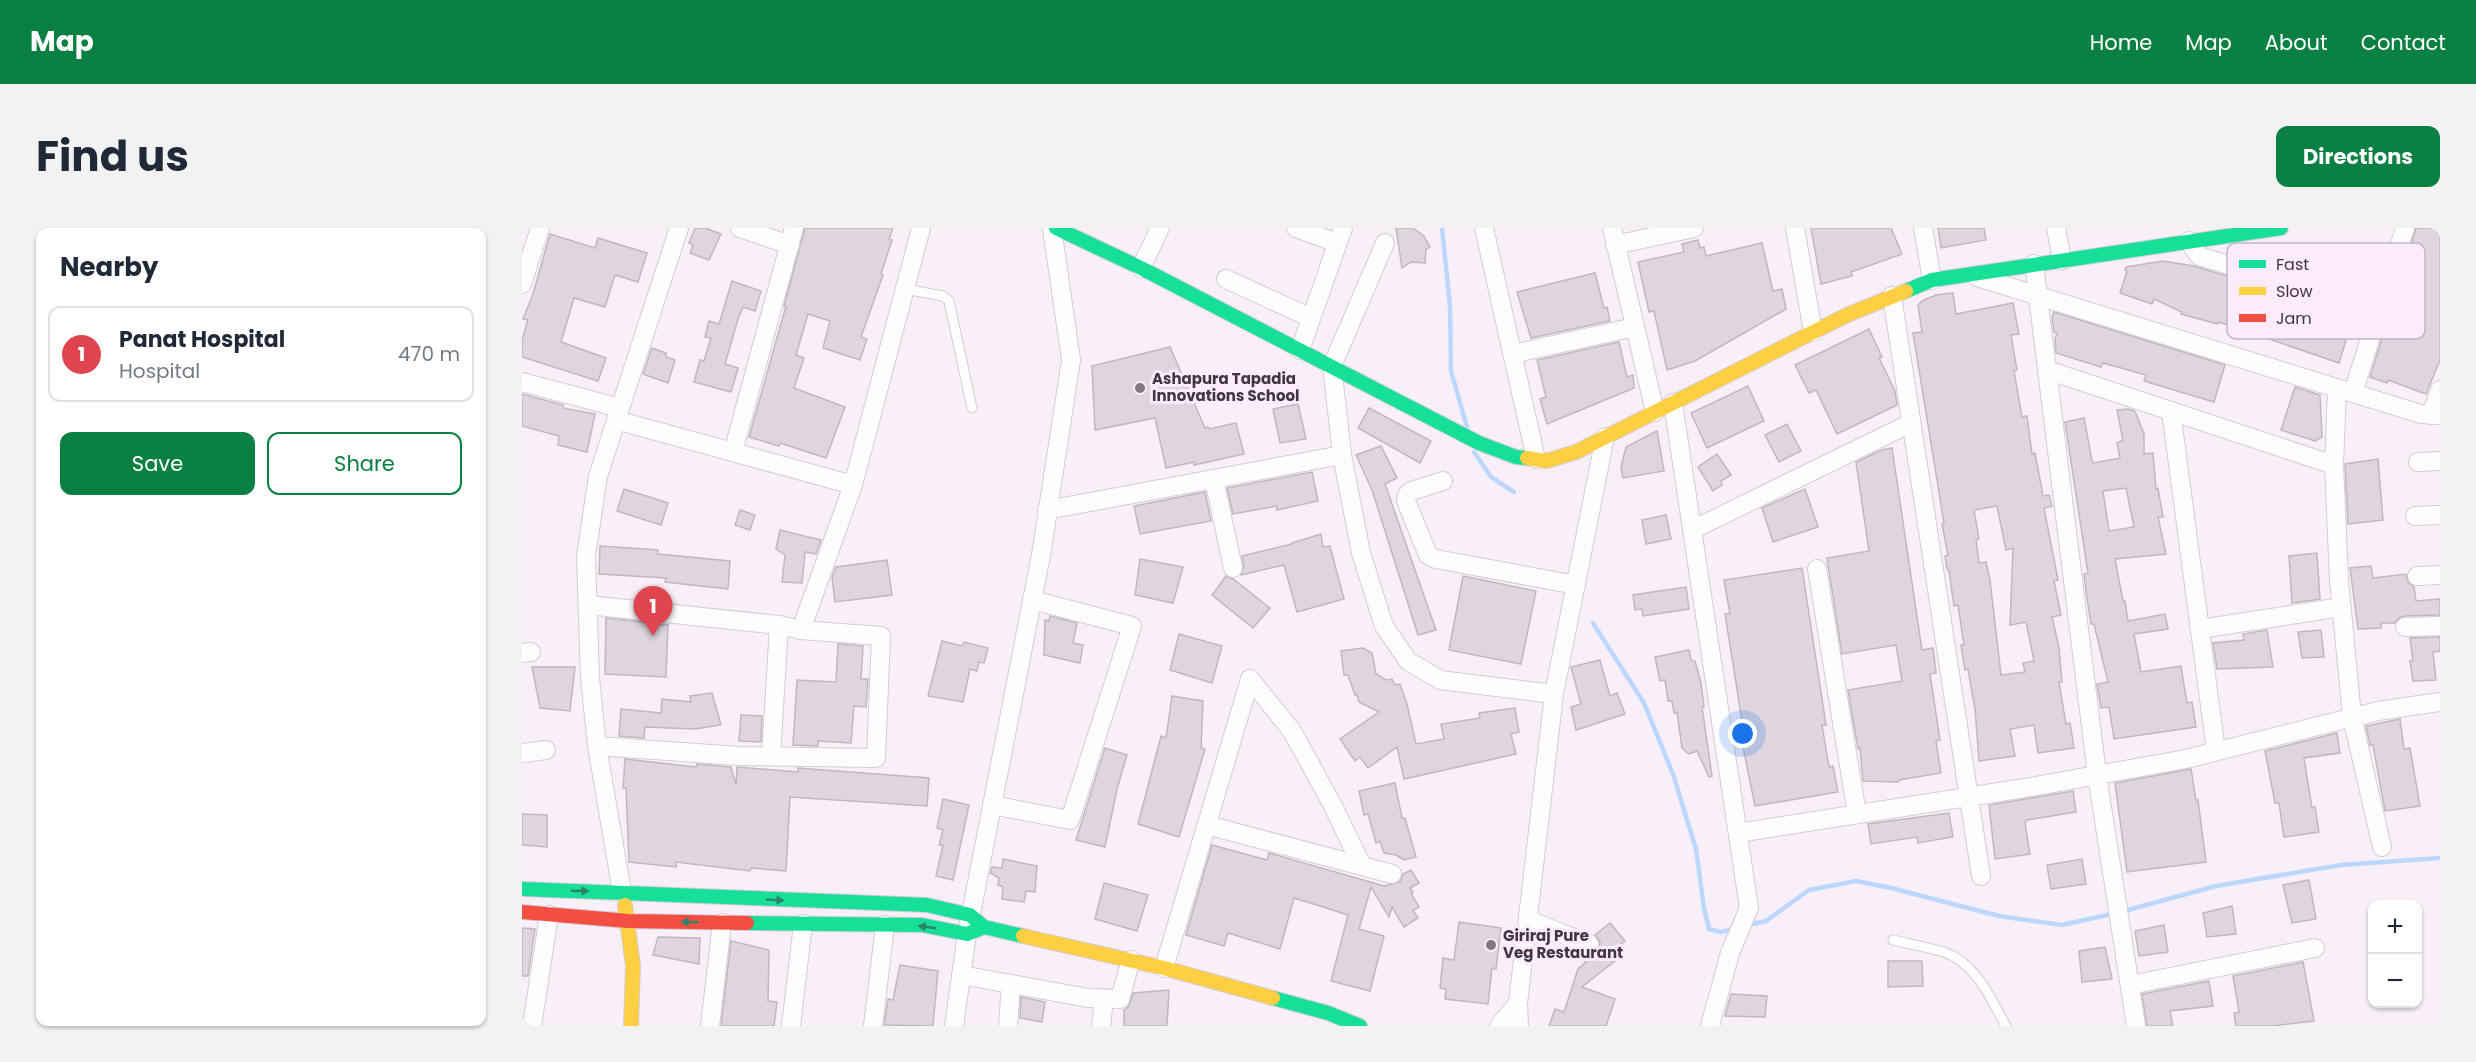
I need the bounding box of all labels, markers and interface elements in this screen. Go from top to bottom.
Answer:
text: Map [30,22,94,61]
text: Home [2090,28,2152,57]
text: Map [2185,28,2232,57]
text: About [2265,28,2328,57]
text: Contact [2361,28,2446,57]
button: Directions [2276,126,2440,187]
text: Find us [36,127,189,186]
legend [2227,243,2425,339]
text: Nearby [60,249,158,285]
text: Fast [2276,253,2309,276]
text: Slow [2276,280,2313,303]
text: Jam [2276,307,2312,330]
text: Panat Hospital [119,324,285,355]
text: 1 [78,340,85,368]
text: 470 m [398,340,460,368]
text: Hospital [119,357,200,385]
place label: Ashapura Tapadia Innovations School [1152,368,1299,406]
marker: Ashapura Tapadia Innovations School [1133,381,1147,395]
button: Save [60,432,255,495]
button: Share [267,432,462,495]
pin: 1 [634,586,672,636]
your location [1728,719,1757,748]
one-way arrow [571,886,590,895]
one-way arrow [766,895,785,904]
map controls [2368,900,2422,1008]
button: + [2368,900,2422,954]
one-way arrow [681,917,700,927]
one-way arrow [917,922,936,931]
place label: Giriraj Pure Veg Restaurant [1503,925,1623,963]
marker: Giriraj Pure Veg Restaurant [1484,938,1498,952]
button: − [2368,954,2422,1008]

